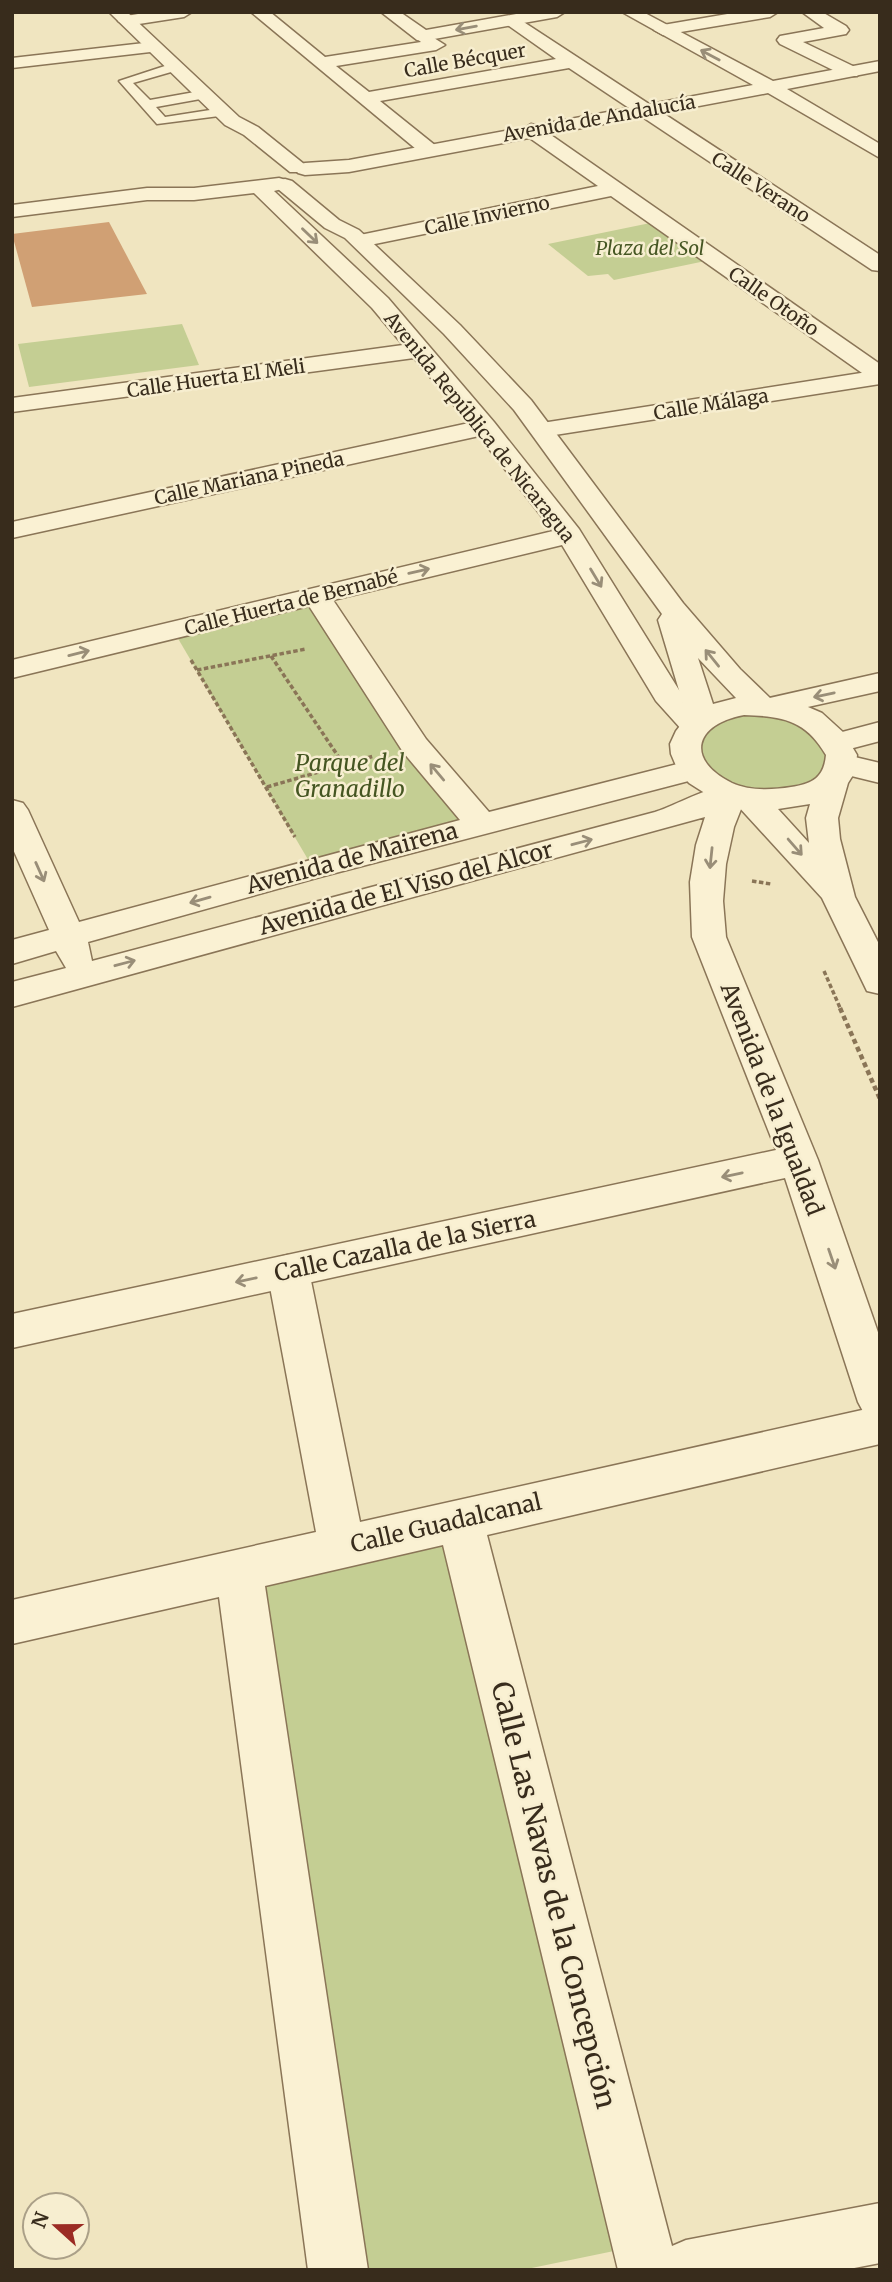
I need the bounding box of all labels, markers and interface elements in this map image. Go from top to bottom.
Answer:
one-way arrow [455,22,478,35]
street label: Calle Bécquer [402,37,528,83]
one-way arrow [700,48,721,62]
street label: Avenida de Andalucía [500,89,697,147]
street label: Calle Verano [707,146,815,228]
street label: Calle Invierno [422,190,552,240]
one-way arrow [301,227,318,244]
park label: Plaza del Sol [595,236,705,260]
street label: Calle Otoño [724,261,824,341]
street label: Avenida República de Nicaragua [379,306,581,547]
street label: Calle Huerta El Meli [125,354,307,402]
street label: Calle Málaga [652,383,770,425]
street label: Calle Mariana Pineda [152,446,346,510]
street label: Calle Huerta de Bernabé [182,564,400,640]
one-way arrow [407,564,430,577]
one-way arrow [590,568,604,588]
one-way arrow [67,646,89,659]
one-way arrow [704,650,720,668]
one-way arrow [813,688,836,702]
park label: Parque del Granadillo [295,748,405,803]
one-way arrow [429,763,445,781]
street label: Avenida de Mairena [242,815,461,900]
street label: Avenida de El Viso del Alcor [255,834,556,941]
one-way arrow [571,834,593,847]
one-way arrow [786,837,802,855]
one-way arrow [704,847,717,869]
one-way arrow [34,861,47,882]
one-way arrow [190,894,212,907]
one-way arrow [113,956,136,969]
street label: Avenida de la Igualdad [714,977,830,1219]
one-way arrow [721,1168,744,1182]
street label: Calle Cazalla de la Sierra [272,1204,538,1287]
one-way arrow [827,1247,839,1269]
one-way arrow [235,1274,258,1288]
street label: Calle Guadalcanal [348,1486,544,1559]
street label: Calle Las Navas de la Concepción [483,1678,625,2112]
north arrow [21,2191,91,2261]
text: N [26,2209,54,2231]

